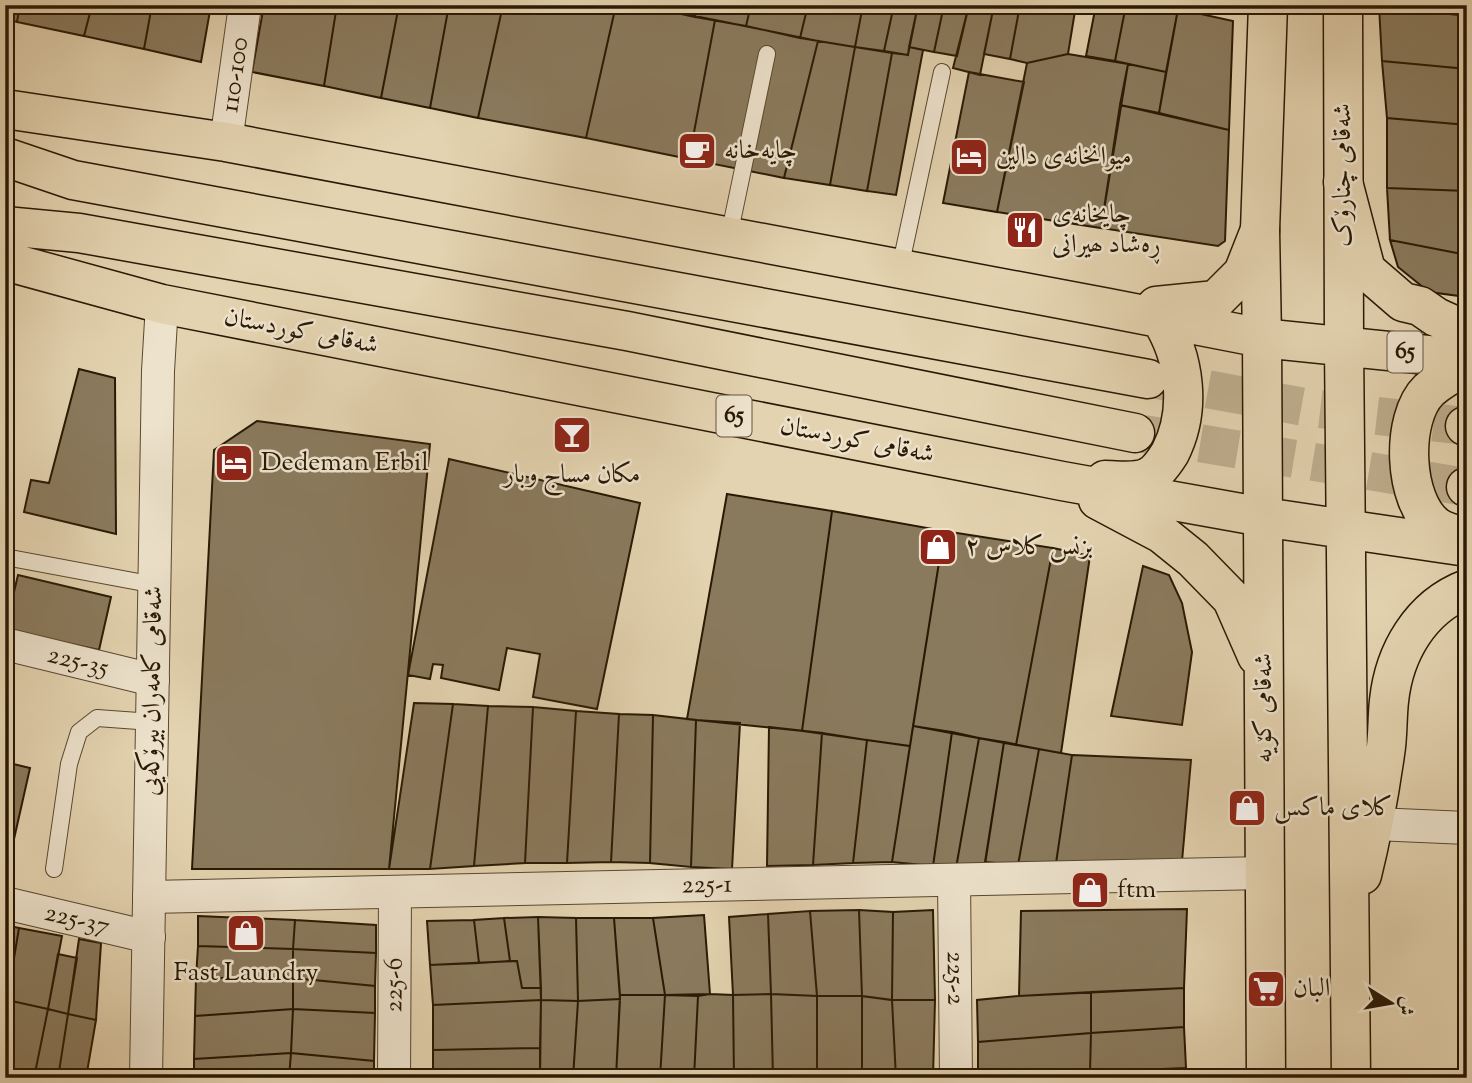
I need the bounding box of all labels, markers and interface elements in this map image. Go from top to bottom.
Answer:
street label: 110-100 [212,35,259,115]
street label: شەقامی چنارۆک [1325,103,1362,247]
cafe icon: چایەخانە [676,130,718,172]
place label: چایەخانە [724,133,797,170]
hotel icon: میوانخانەی دالین [948,136,990,178]
place label: میوانخانەی دالین [996,139,1132,176]
place label: چایخانەی ڕەشاد ھیرانی [1052,197,1161,265]
restaurant icon: چایخانەی ڕەشاد ھیرانی [1004,209,1046,251]
street label: شەقامی کوردستان [221,299,381,365]
road number: 65 [1388,332,1422,372]
road number: 65 [716,396,752,436]
street label: شەقامی کوردستان [777,408,937,474]
bar icon: مكان مساج وبار [551,414,593,456]
hotel icon: Dedeman Erbil [213,442,255,484]
place label: Dedeman Erbil [261,445,429,482]
place label: مكان مساج وبار [501,457,640,497]
shop icon: بزنس کلاس ٢ [917,526,959,568]
place label: بزنس کلاس ٢ [965,529,1093,566]
street label: شه‌قامی كامەران بیرۆكەیی [133,586,173,796]
street label: 225-35 [44,636,112,687]
street label: شەقامی کۆیە [1246,653,1283,763]
shop icon: كلای ماكس [1226,787,1268,829]
place label: كلای ماكس [1274,790,1393,827]
street label: 225-1 [681,866,733,904]
shop icon: ftm [1069,869,1111,911]
place label: ftm [1117,872,1156,909]
street label: 225-37 [41,894,113,946]
shop icon: Fast Laundry [225,912,267,954]
street label: 225-2 [936,951,974,1005]
place label: Fast Laundry [173,955,319,992]
street label: 225-6 [376,957,413,1013]
supermarket icon: البان [1245,968,1287,1010]
north arrow [1356,968,1426,1038]
place label: البان [1293,971,1330,1008]
text: ش [1390,994,1420,1018]

